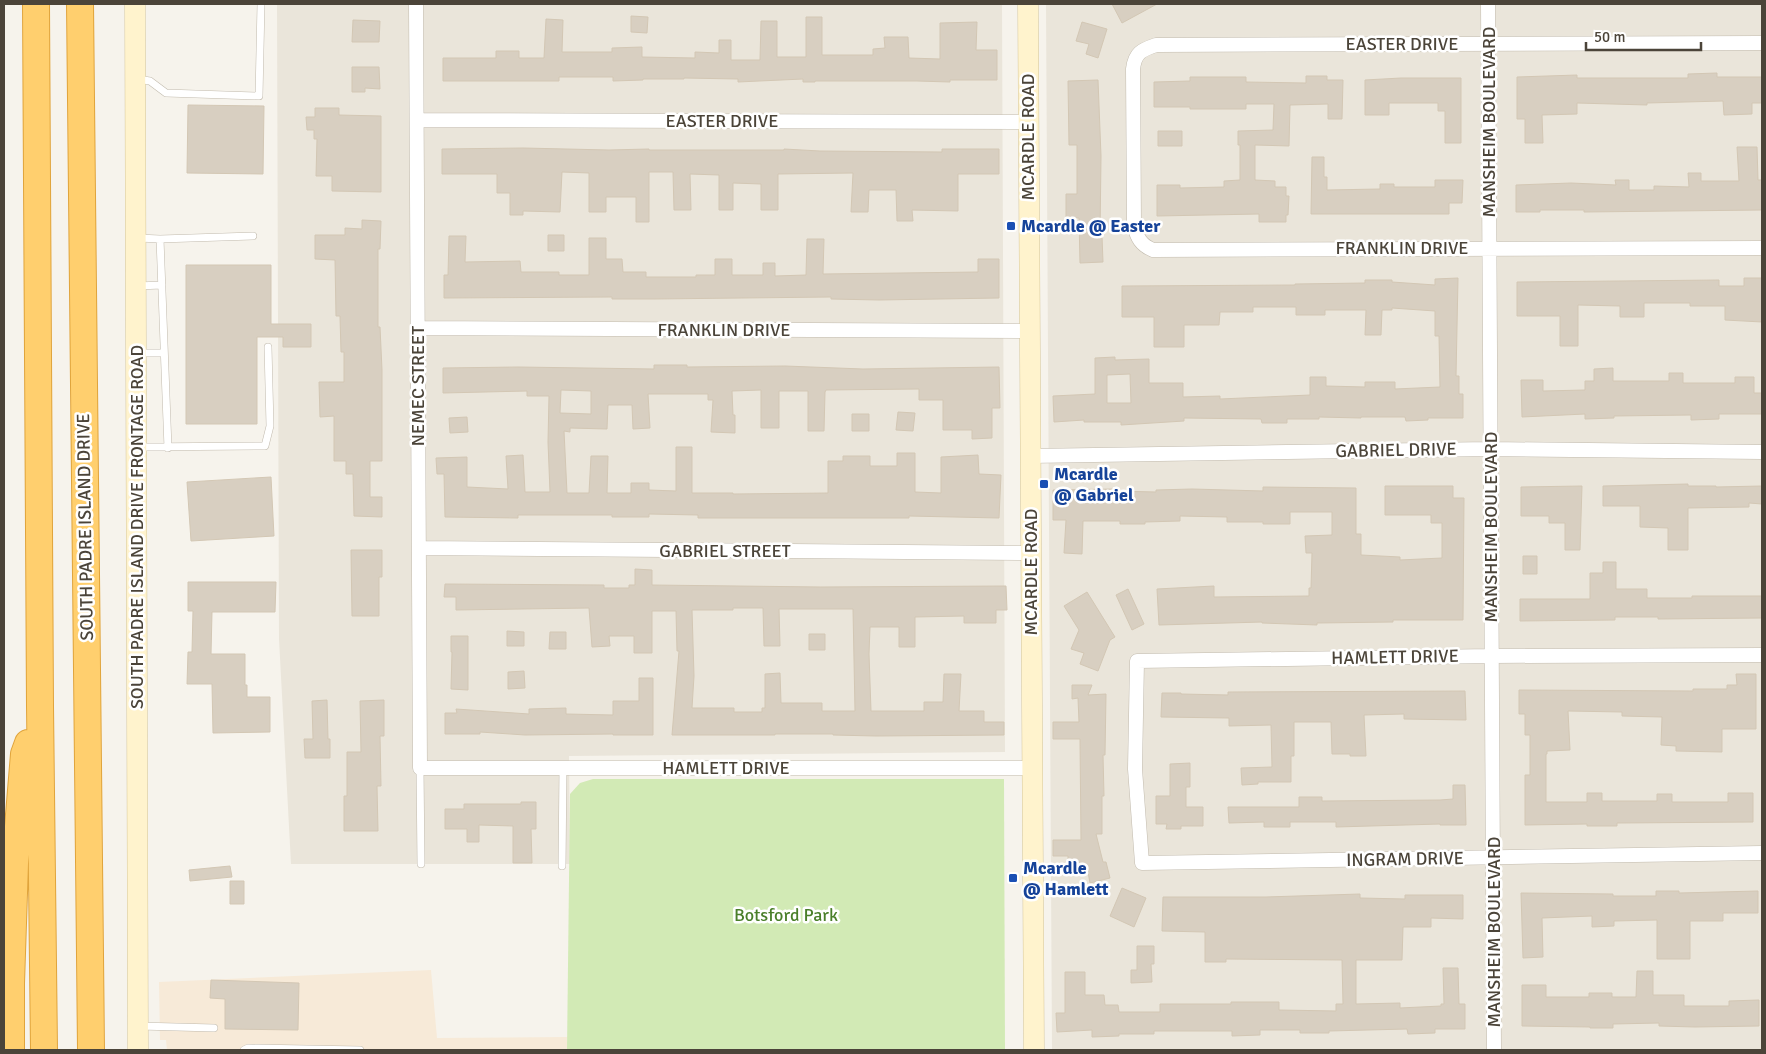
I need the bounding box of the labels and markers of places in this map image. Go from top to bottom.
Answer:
place label: Mcardle @ Easter [1021,215,1161,237]
marker: Mcardle @ Easter [1005,220,1017,232]
place label: Mcardle @ Gabriel [1054,463,1134,506]
marker: Mcardle @ Gabriel [1038,478,1050,490]
place label: Mcardle @ Hamlett [1023,857,1109,900]
marker: Mcardle @ Hamlett [1007,872,1019,884]

